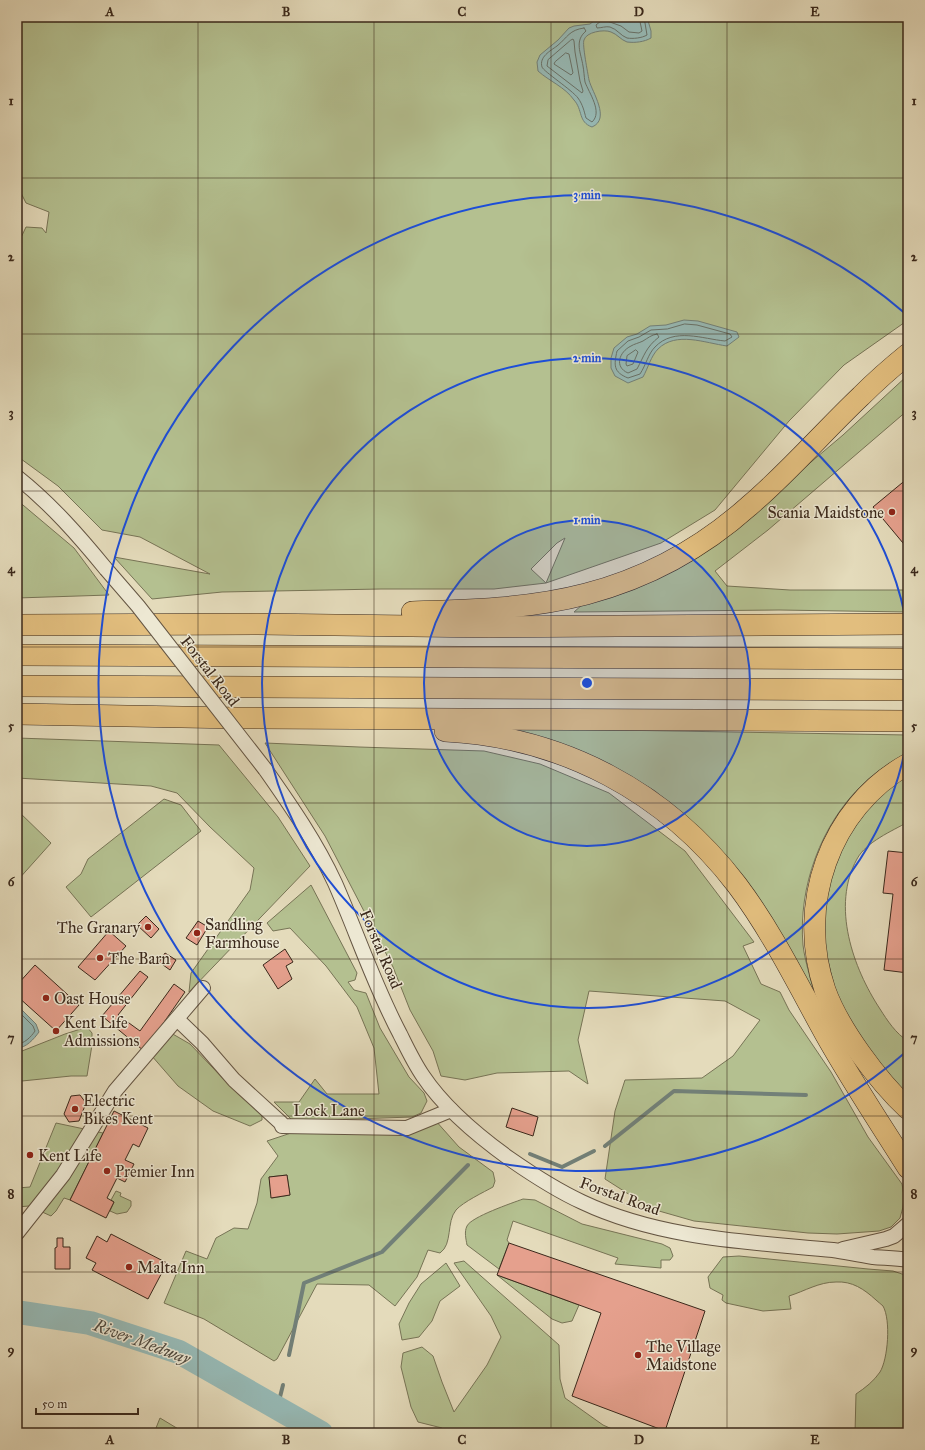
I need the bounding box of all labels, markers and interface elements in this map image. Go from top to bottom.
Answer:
text: A [105,4,115,20]
text: B [282,4,291,20]
text: C [458,4,467,20]
text: D [634,4,644,20]
text: E [810,4,820,20]
text: 1 [8,93,14,109]
text: 1 [911,93,917,109]
text: 3 min [573,188,601,203]
text: 2 [8,249,15,265]
text: 2 [911,249,918,265]
text: 2 min [573,351,602,365]
text: 3 [8,405,14,421]
text: 3 [911,405,917,421]
place label: Scania Maidstone [767,503,884,522]
marker: Scania Maidstone [887,507,897,517]
text: 1 min [573,513,601,527]
text: 4 [7,561,15,577]
text: 4 [910,561,918,577]
street label: Forstal Road [177,632,243,710]
centre of rings [580,676,594,690]
text: 5 [8,718,15,734]
text: 5 [911,718,918,734]
text: 6 [8,874,16,890]
text: 6 [911,874,919,890]
street label: Forstal Road [356,906,406,992]
place label: Sandling Farmhouse [205,915,280,952]
place label: The Granary [57,918,140,937]
marker: The Granary [143,922,153,932]
marker: Sandling Farmhouse [192,928,202,938]
place label: The Barn [108,949,170,968]
marker: The Barn [95,953,105,963]
place label: Oast House [54,989,131,1008]
marker: Oast House [41,993,51,1003]
place label: Kent Life Admissions [63,1013,139,1050]
marker: Kent Life Admissions [51,1026,61,1036]
text: 7 [8,1030,15,1046]
text: 7 [911,1030,918,1046]
place label: Electric Bikes Kent [83,1091,154,1128]
street label: Lock Lane [293,1101,365,1120]
marker: Electric Bikes Kent [70,1104,80,1114]
place label: Kent Life [38,1146,102,1165]
marker: Kent Life [25,1150,35,1160]
place label: Premier Inn [115,1162,195,1181]
marker: Premier Inn [102,1166,112,1176]
street label: Forstal Road [577,1173,663,1219]
text: 8 [8,1186,15,1202]
text: 8 [911,1186,918,1202]
place label: Malta Inn [137,1258,205,1277]
marker: Malta Inn [124,1262,134,1272]
water label: River Medway [90,1314,194,1369]
place label: The Village Maidstone [646,1337,721,1374]
text: 9 [8,1342,15,1358]
text: 9 [911,1342,918,1358]
marker: The Village Maidstone [633,1350,643,1360]
scale bar [36,1390,138,1416]
text: 50 m [42,1397,67,1411]
text: A [105,1432,115,1448]
text: B [282,1432,291,1448]
text: C [458,1432,467,1448]
text: D [634,1432,644,1448]
text: E [810,1432,820,1448]

